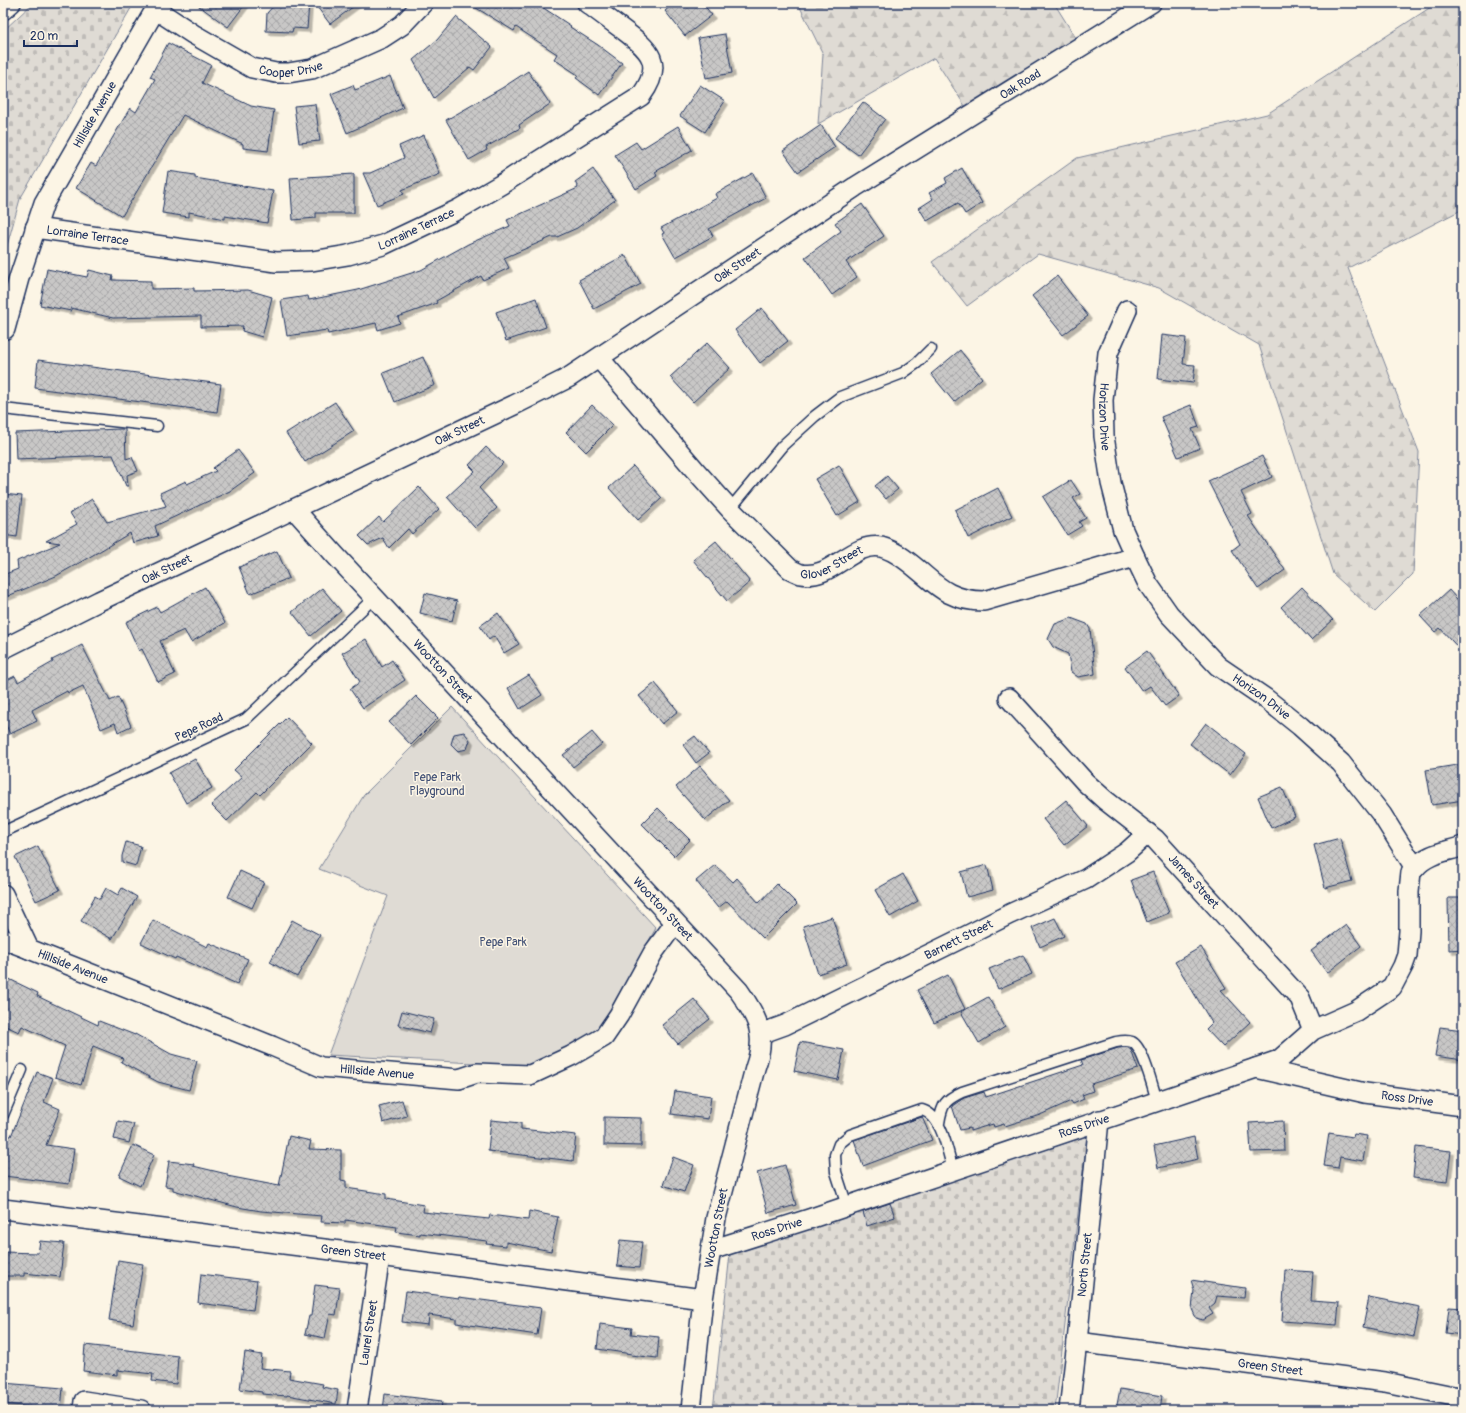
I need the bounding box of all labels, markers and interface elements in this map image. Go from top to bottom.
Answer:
scale bar [24,22,77,48]
text: 20 m [30,29,59,44]
street label: Cooper Drive [257,58,325,82]
street label: Oak Road [997,66,1044,103]
street label: Hillside Avenue [70,79,120,151]
street label: Lorraine Terrace [377,205,457,254]
street label: Lorraine Terrace [45,223,130,249]
street label: Oak Street [711,245,764,287]
street label: Horizon Drive [1095,382,1113,452]
street label: Oak Street [432,413,487,449]
street label: Glover Street [799,543,865,583]
street label: Oak Street [139,551,194,588]
street label: Wootton Street [409,637,475,706]
street label: Horizon Drive [1229,671,1293,723]
street label: Pepe Road [173,710,226,745]
park label: Pepe Park Playground [409,770,465,799]
street label: James Street [1165,851,1222,912]
street label: Wootton Street [629,874,696,944]
street label: Barnett Street [922,917,996,963]
park label: Pepe Park [479,935,527,950]
street label: Hillside Avenue [35,946,110,988]
street label: Hillside Avenue [339,1062,415,1083]
street label: Ross Drive [1380,1088,1434,1110]
street label: Ross Drive [1057,1111,1111,1142]
street label: Wootton Street [701,1187,732,1269]
street label: Ross Drive [750,1215,804,1245]
street label: North Street [1074,1232,1096,1298]
street label: Green Street [320,1242,387,1265]
street label: Laurel Street [357,1299,381,1367]
street label: Green Street [1237,1356,1304,1379]

